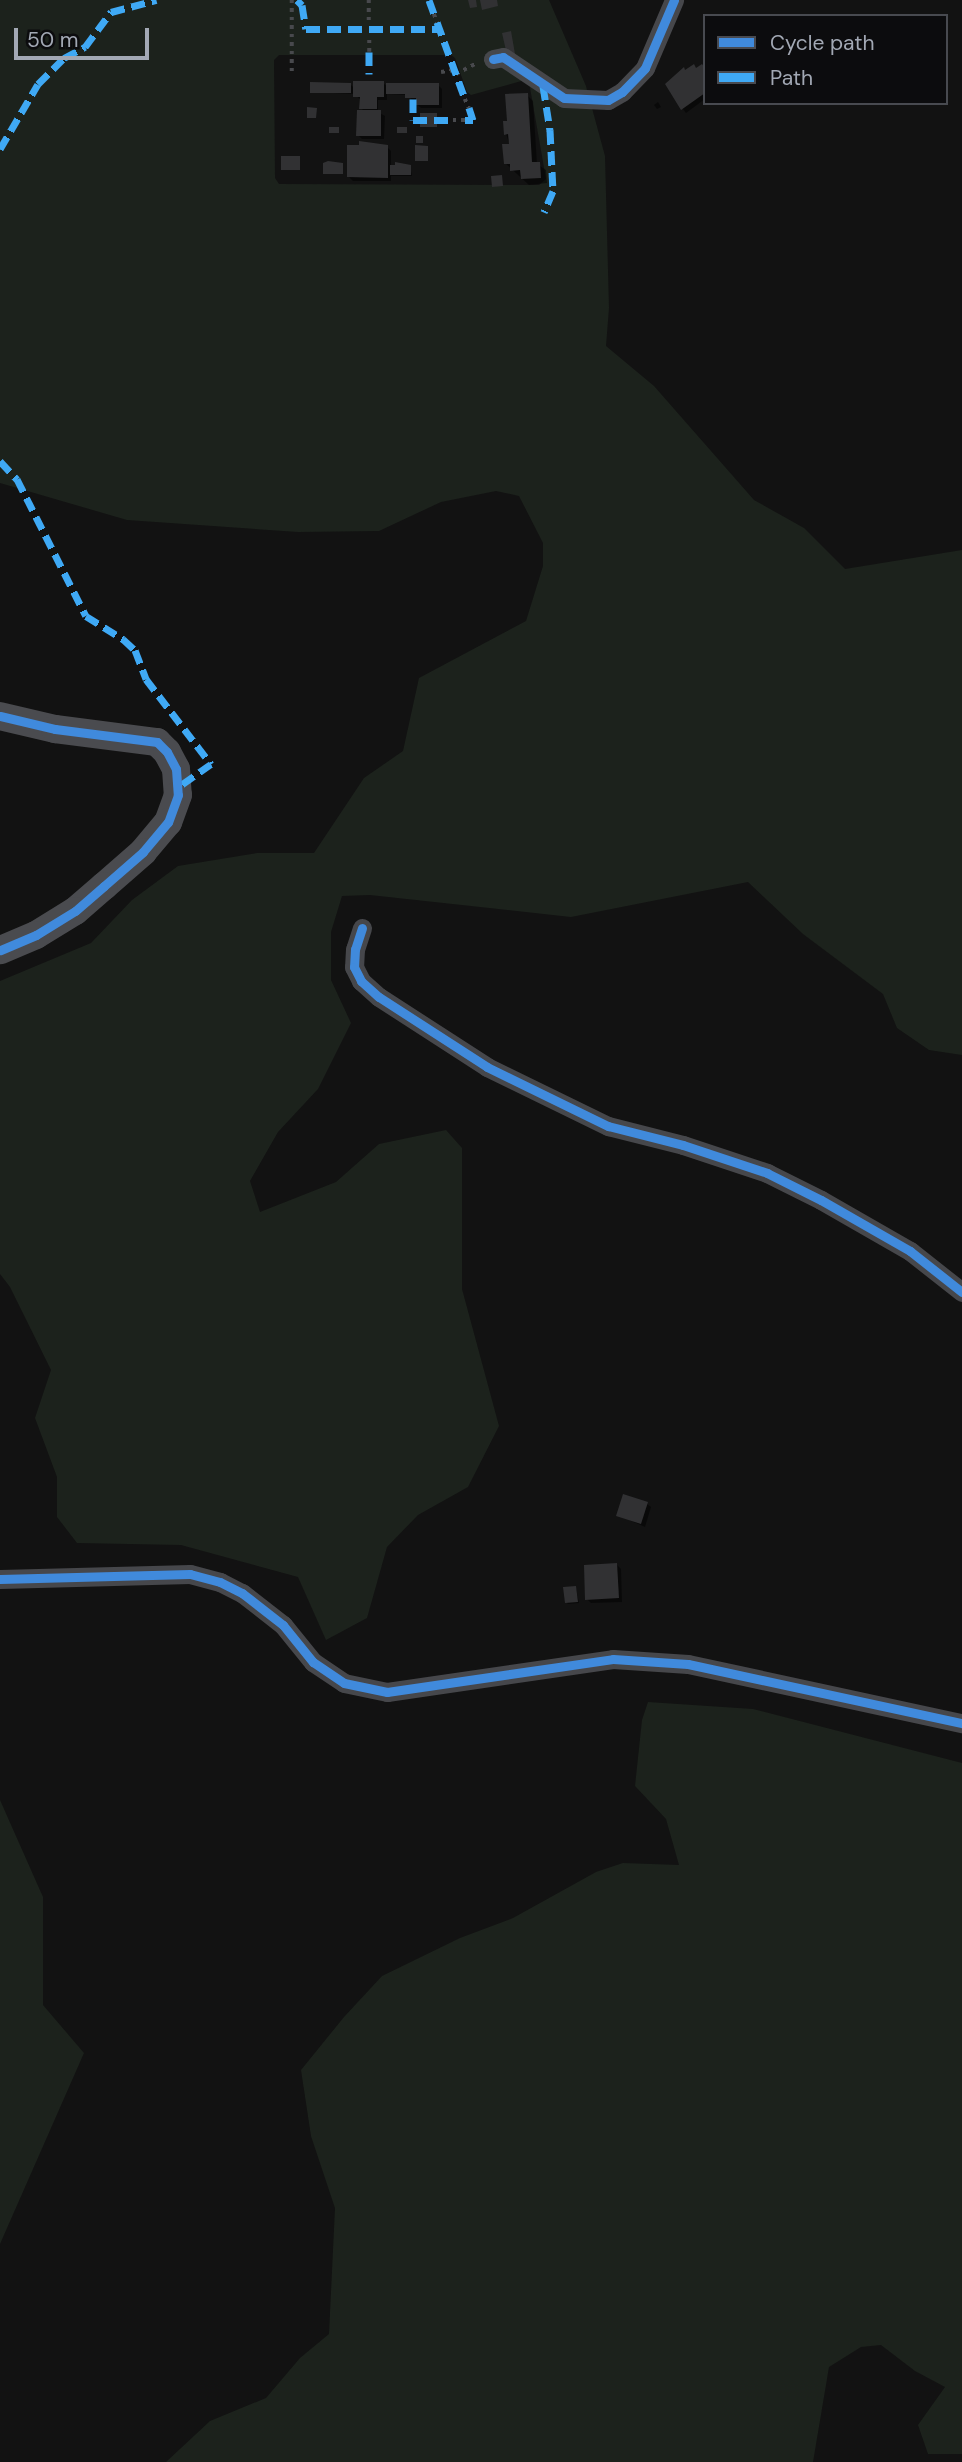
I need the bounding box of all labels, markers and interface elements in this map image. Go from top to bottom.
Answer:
scale bar [18,14,152,58]
legend [703,14,948,105]
text: 50 m [27,26,78,54]
text: Cycle path [770,29,875,57]
text: Path [770,64,813,92]

